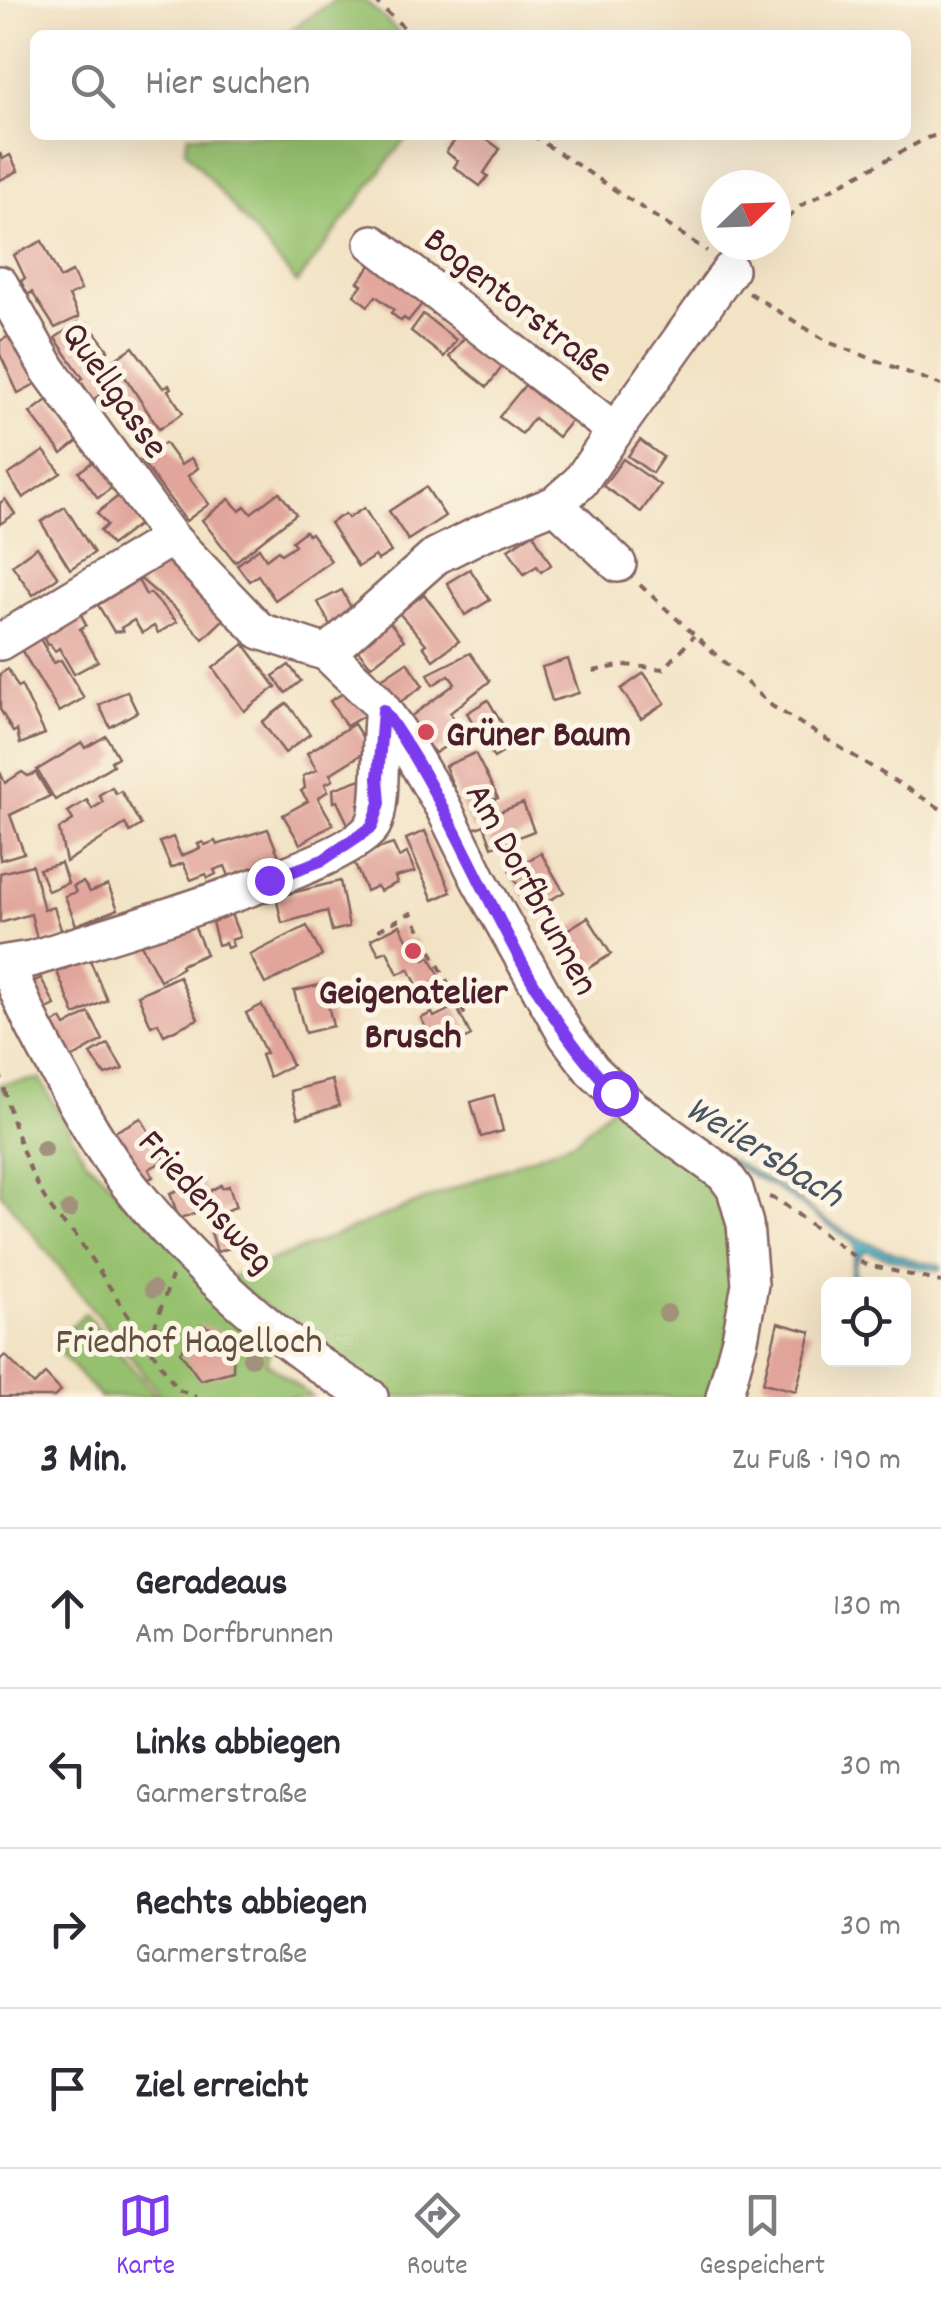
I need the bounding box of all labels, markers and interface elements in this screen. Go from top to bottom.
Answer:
search box [30,30,911,140]
icon: search [65,58,120,113]
text: Hier suchen [145,58,310,113]
north arrow [701,170,791,260]
street label: Bogentorstraße [410,216,623,399]
street label: Quellgasse [45,312,180,472]
place label: Grüner Baum [446,710,631,765]
marker: Grüner Baum [415,721,437,743]
street label: Am Dorfbrunnen [448,774,610,1007]
route end [247,858,293,904]
marker: Geigenatelier Brusch [402,940,424,962]
place label: Geigenatelier Brusch [318,968,508,1067]
route start [593,1071,639,1117]
water label: Weilersbach [672,1083,854,1227]
street label: Friedensweg [122,1119,286,1289]
map controls [821,1277,911,1367]
button: locate [821,1277,911,1367]
park label: Friedhof Hagelloch [55,1317,323,1372]
text: 3 Min. [40,1432,127,1492]
text: Zu Fuß · 190 m [732,1439,901,1485]
text: Geradeaus [135,1558,288,1613]
icon: ahead [40,1581,95,1636]
text: 130 m [833,1585,901,1631]
text: Am Dorfbrunnen [135,1613,334,1659]
text: Links abbiegen [135,1718,341,1773]
icon: left [40,1741,95,1796]
text: 30 m [840,1745,901,1791]
text: Garmerstraße [135,1773,307,1819]
text: Rechts abbiegen [135,1878,367,1933]
icon: right [40,1901,95,1956]
text: 30 m [840,1905,901,1951]
text: Garmerstraße [135,1933,307,1979]
icon: arrive [40,2061,95,2116]
text: Ziel erreicht [135,2061,308,2116]
tab: Karte [116,2188,175,2288]
tab: Route [407,2188,468,2288]
tab: Gespeichert [699,2188,825,2288]

